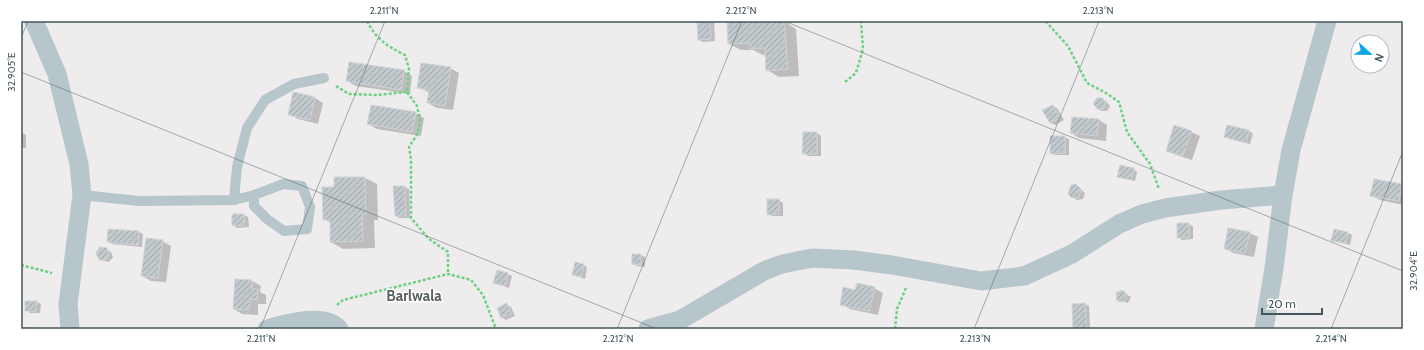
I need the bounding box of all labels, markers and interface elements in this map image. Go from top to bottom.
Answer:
text: 2.211°N [369,4,399,17]
text: 2.212°N [725,4,757,17]
text: 2.213°N [1082,4,1114,17]
north arrow [1350,34,1390,74]
text: 32.905°E [5,52,18,92]
text: N [1371,52,1387,64]
text: 32.904°E [1407,251,1420,291]
district label: Barlwala [386,287,442,305]
scale bar [1262,290,1322,316]
text: 20 m [1268,296,1296,311]
text: 2.211°N [246,332,276,345]
text: 2.212°N [602,332,634,345]
text: 2.213°N [959,332,991,345]
text: 2.214°N [1315,332,1347,345]

